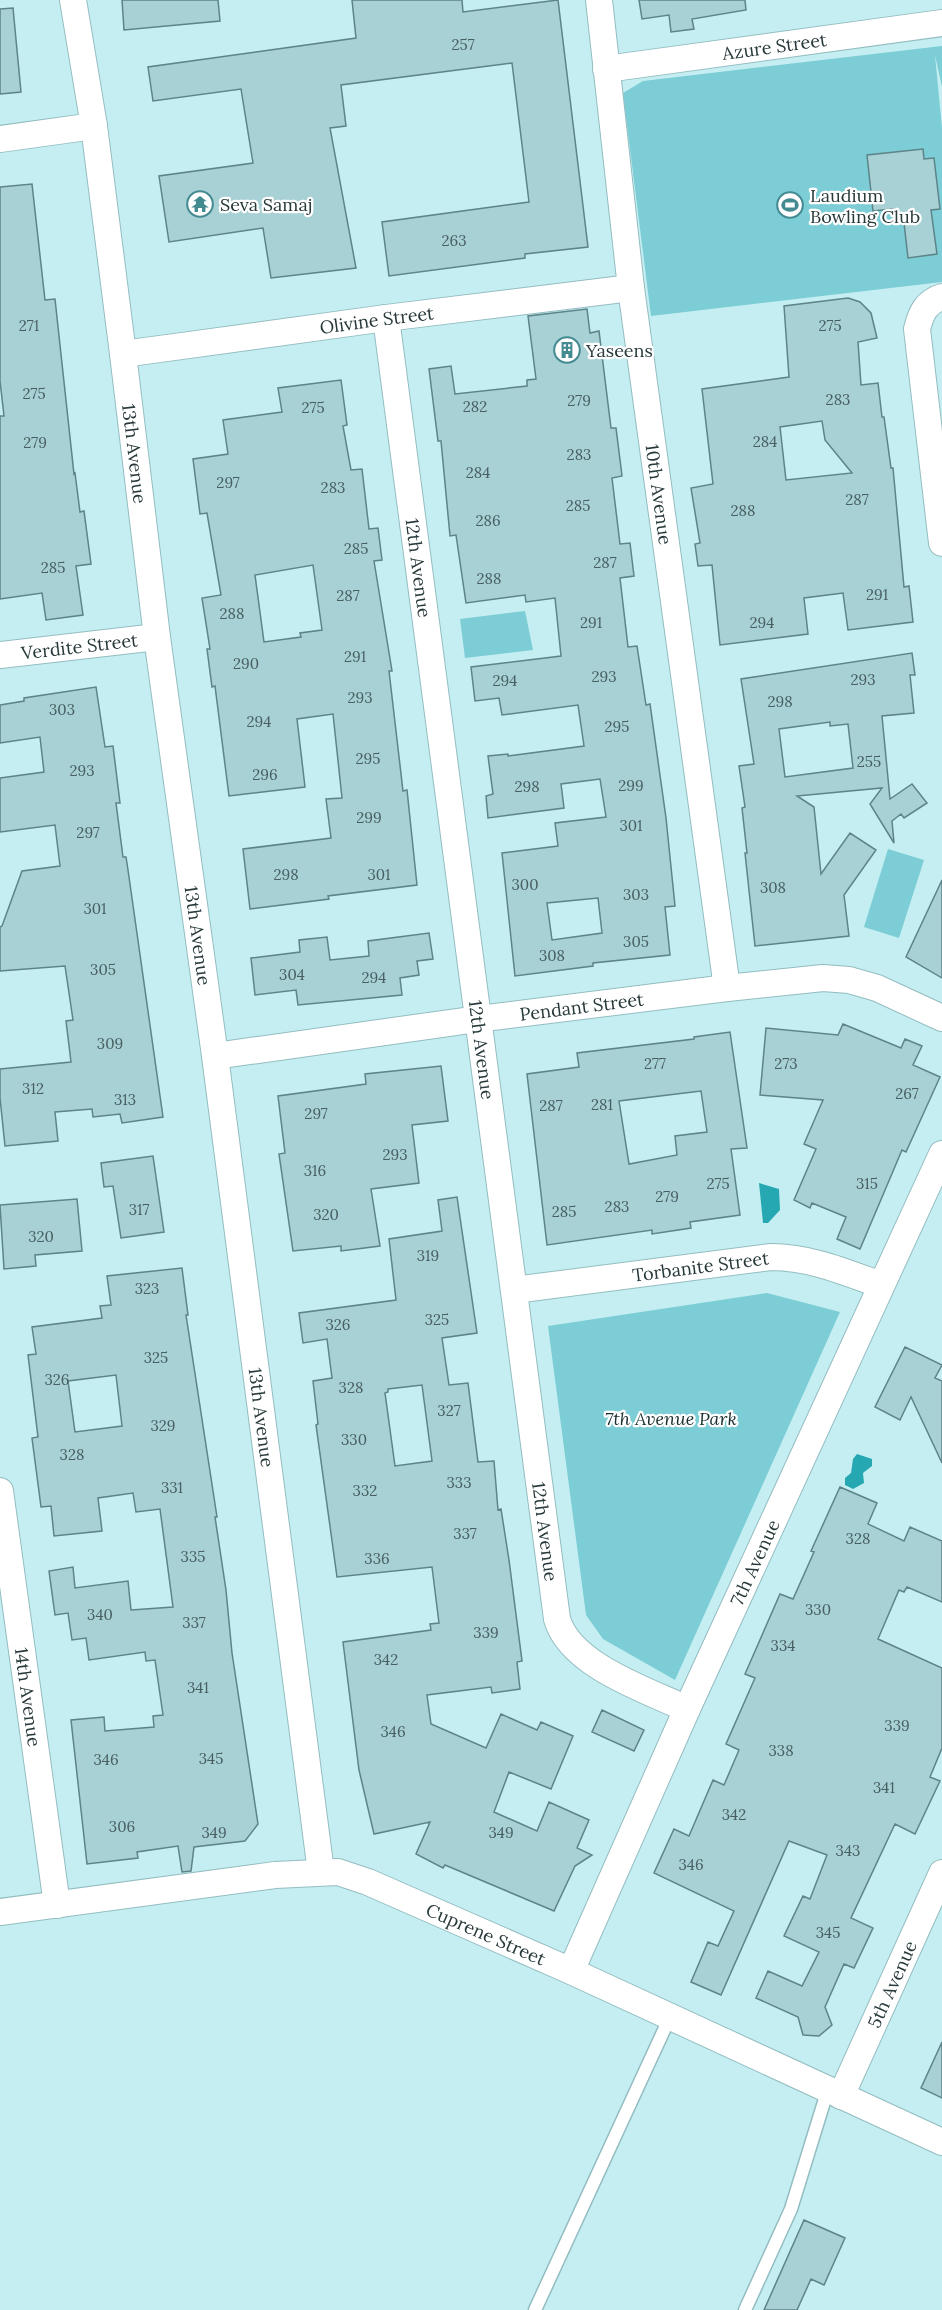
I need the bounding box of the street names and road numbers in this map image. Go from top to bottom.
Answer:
street label: Azure Street [720,27,828,65]
street label: Olivine Street [318,301,435,338]
street label: 13th Avenue [118,403,152,505]
street label: 10th Avenue [641,443,678,546]
street label: 12th Avenue [401,517,437,619]
street label: Verdite Street [19,628,139,664]
street label: 13th Avenue [180,884,217,987]
street label: Pendant Street [518,987,645,1025]
street label: 12th Avenue [464,999,500,1101]
street label: Torbanite Street [631,1246,770,1286]
street label: 13th Avenue [244,1366,280,1469]
street label: 12th Avenue [528,1481,563,1583]
street label: 7th Avenue [725,1515,784,1609]
street label: 14th Avenue [10,1646,47,1748]
street label: Cuprene Street [423,1897,549,1970]
street label: 5th Avenue [862,1936,922,2031]

